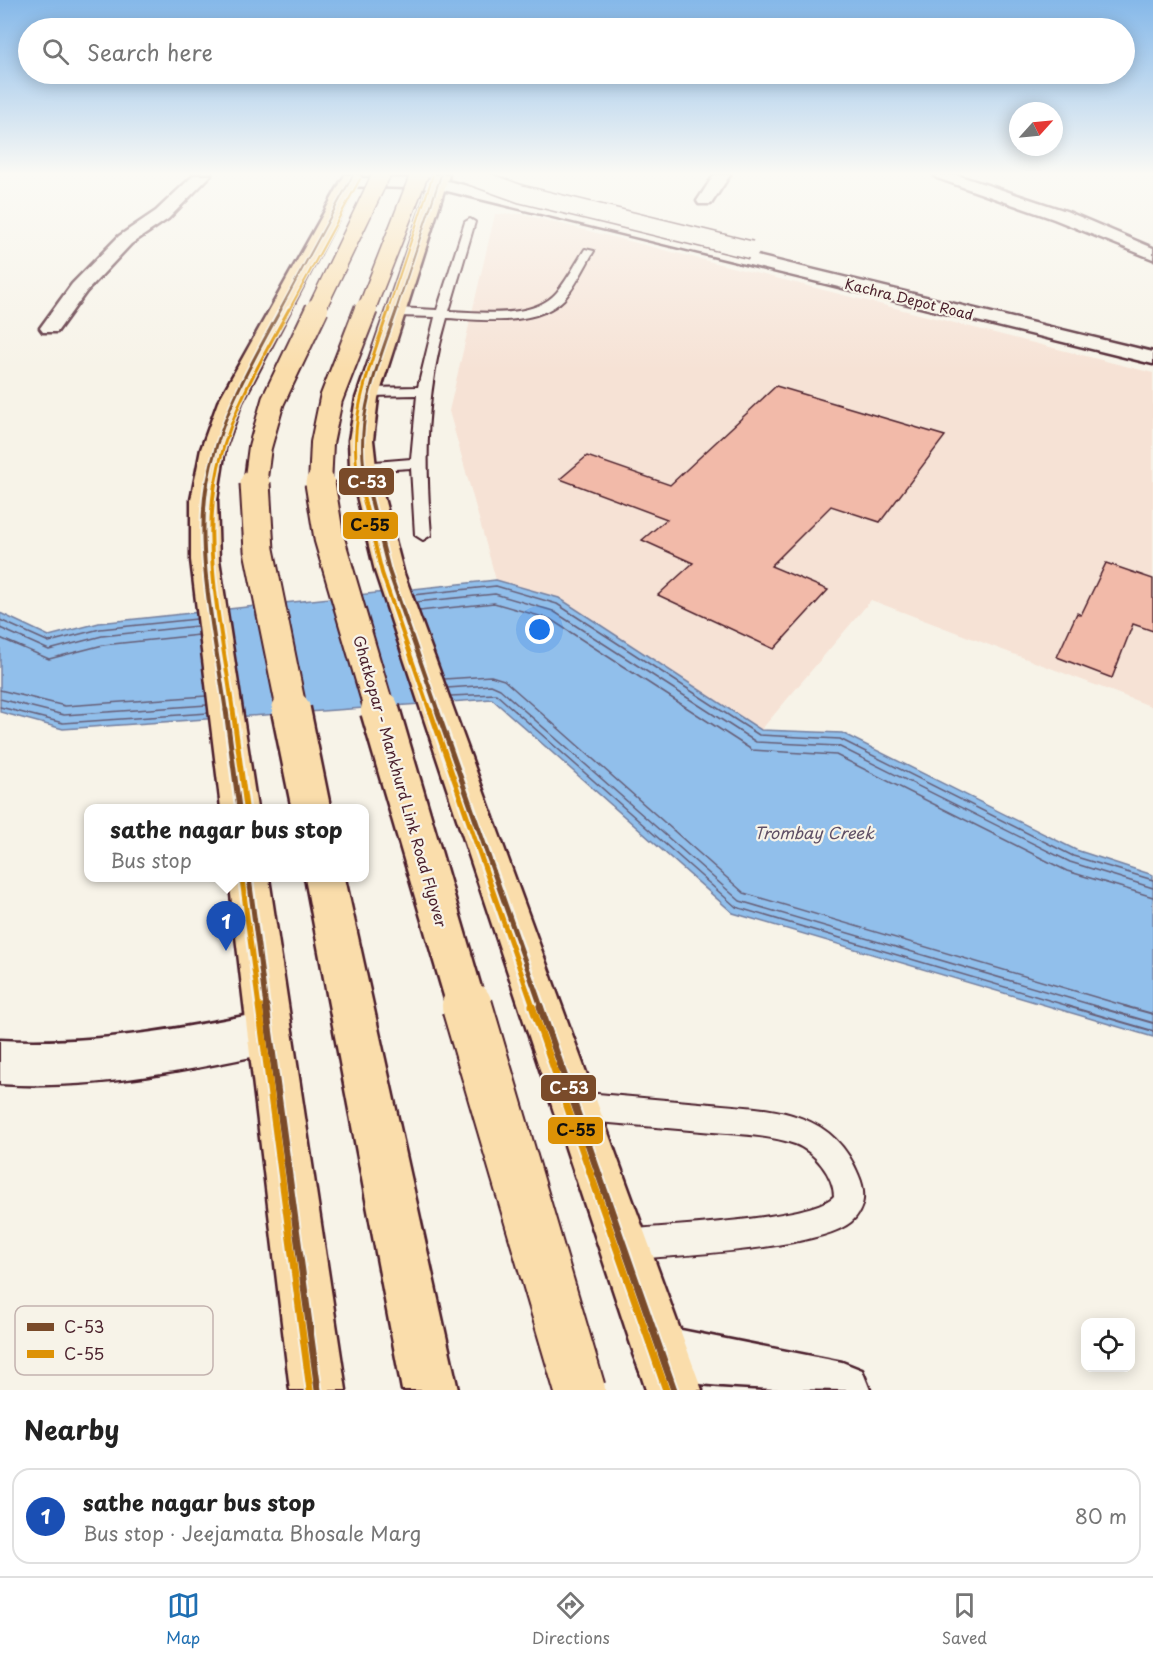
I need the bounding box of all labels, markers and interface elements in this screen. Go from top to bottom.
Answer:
search box [18,18,1135,84]
icon: search [39,35,72,68]
text: Search here [87,35,213,68]
north arrow [1009,102,1063,156]
street label: Kachra Depot Road [843,273,975,325]
line badge: C-53 [338,467,395,496]
text: C-53 [347,469,387,493]
line badge: C-55 [342,511,399,540]
text: C-55 [350,512,390,536]
your location [525,615,554,644]
street label: Ghatkopar - Mankhurd Link Road Flyover [348,632,454,930]
popup [84,804,369,882]
text: sathe nagar bus stop [110,812,343,845]
water label: Trombay Creek [754,820,875,844]
text: Bus stop [110,845,192,875]
pin: 1 [206,902,246,951]
line badge: C-53 [540,1074,597,1102]
text: C-53 [549,1075,589,1099]
line badge: C-55 [547,1116,604,1145]
text: C-55 [556,1117,596,1141]
legend [15,1306,213,1375]
text: C-53 [64,1314,104,1338]
map controls [1081,1318,1135,1372]
button: locate [1081,1318,1135,1372]
text: C-55 [64,1341,104,1365]
text: Nearby [24,1410,119,1449]
text: sathe nagar bus stop [83,1485,315,1518]
text: 1 [41,1501,50,1531]
text: 80 m [1075,1501,1127,1531]
text: Bus stop · Jeejamata Bhosale Marg [83,1518,421,1548]
tab: Map [166,1589,200,1649]
tab: Directions [532,1589,610,1649]
tab: Saved [942,1589,987,1649]

